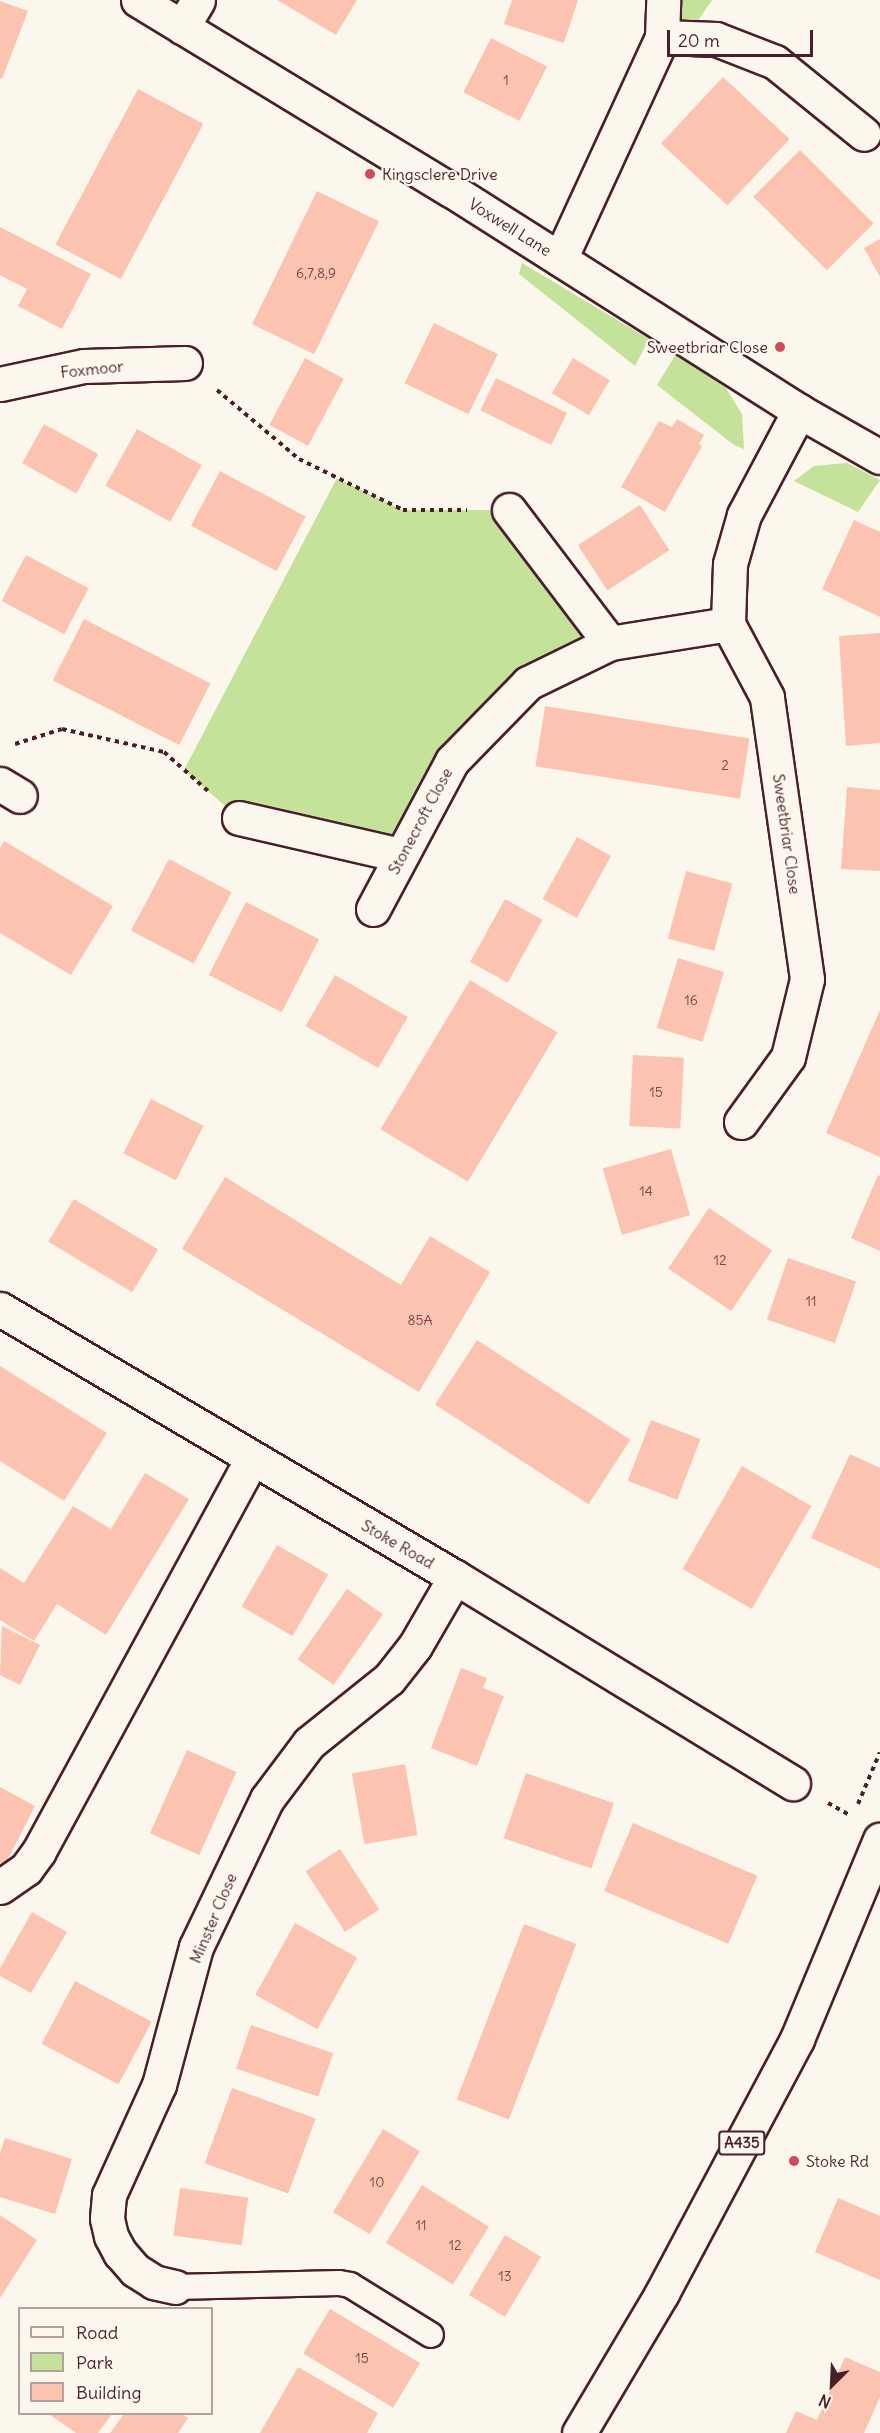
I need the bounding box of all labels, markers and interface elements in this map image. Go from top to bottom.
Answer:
scale bar [670,18,816,56]
text: 20 m [678,29,720,52]
house number: 1 [503,72,509,88]
place label: Kingsclere Drive [382,164,498,184]
marker: Kingsclere Drive [363,167,377,181]
street label: Voxwell Lane [465,194,555,260]
house number: 6,7,8,9 [296,265,336,281]
place label: Sweetbriar Close [647,337,768,357]
marker: Sweetbriar Close [773,340,787,354]
street label: Foxmoor [59,356,125,382]
house number: 2 [721,757,729,773]
street label: Stonecroft Close [384,765,456,877]
street label: Sweetbriar Close [769,773,805,895]
house number: 16 [684,992,698,1008]
house number: 15 [649,1084,663,1100]
house number: 14 [639,1183,653,1199]
house number: 12 [713,1252,727,1268]
house number: 11 [805,1293,817,1309]
house number: 85A [407,1312,433,1328]
street label: Stoke Road [358,1515,438,1573]
street label: Minster Close [185,1870,241,1966]
road number: A435 [718,2131,766,2155]
place label: Stoke Rd [806,2151,869,2171]
marker: Stoke Rd [787,2154,801,2168]
house number: 10 [370,2174,384,2190]
house number: 11 [415,2217,427,2233]
house number: 12 [448,2237,462,2253]
house number: 13 [498,2268,512,2284]
legend [18,2307,213,2415]
text: Road [76,2321,118,2344]
house number: 15 [355,2350,369,2366]
text: Park [76,2351,113,2374]
north arrow [802,2355,862,2415]
text: Building [76,2381,141,2404]
text: N [816,2390,834,2413]

